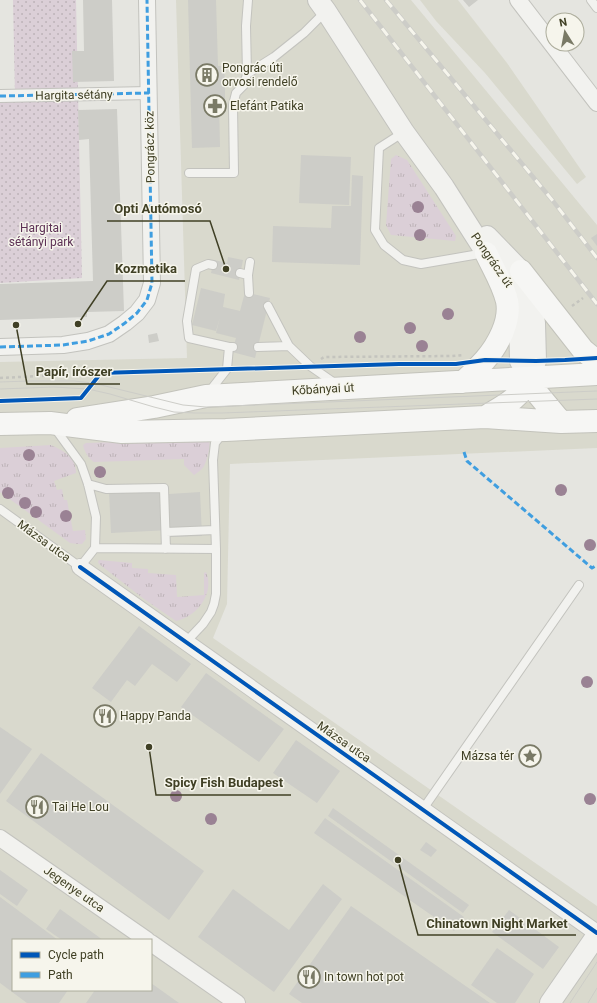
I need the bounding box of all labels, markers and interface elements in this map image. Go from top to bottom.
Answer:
north arrow [545,12,585,52]
text: N [558,16,568,30]
place label: Pongrác úti orvosi rendelő [222,61,298,89]
building icon: Pongrác úti orvosi rendelő [194,62,220,88]
street label: Hargita sétány [35,87,113,103]
pharmacy icon: Elefánt Patika [202,93,228,119]
place label: Elefánt Patika [230,99,304,113]
street label: Pongrácz köz [142,111,158,183]
callout: Opti Autómosó [107,196,210,221]
text: Opti Autómosó [114,201,202,216]
park label: Hargitai sétányi park [9,221,74,249]
street label: Pongrácz út [468,230,516,290]
callout: Kozmetika [107,256,185,281]
text: Kozmetika [115,261,177,276]
callout: Papír, írószer [27,359,120,384]
text: Papír, írószer [36,364,113,379]
street label: Kőbányai út [291,380,355,398]
street label: Mázsa utca [15,517,73,565]
restaurant icon: Happy Panda [92,703,118,729]
place label: Happy Panda [120,709,191,723]
street label: Mázsa utca [315,718,373,766]
place icon: Mázsa tér [517,743,543,769]
place label: Mázsa tér [461,749,514,763]
callout: Spicy Fish Budapest [156,770,291,795]
text: Spicy Fish Budapest [165,775,284,790]
restaurant icon: Tai He Lou [24,794,50,820]
place label: Tai He Lou [52,800,109,814]
street label: Jegenye utca [41,863,107,915]
callout: Chinatown Night Market [418,910,576,935]
text: Chinatown Night Market [426,916,568,931]
legend [12,939,152,991]
text: Cycle path [48,948,104,962]
restaurant icon: In town hot pot [296,964,322,990]
text: Path [48,968,73,982]
place label: In town hot pot [324,970,404,984]

